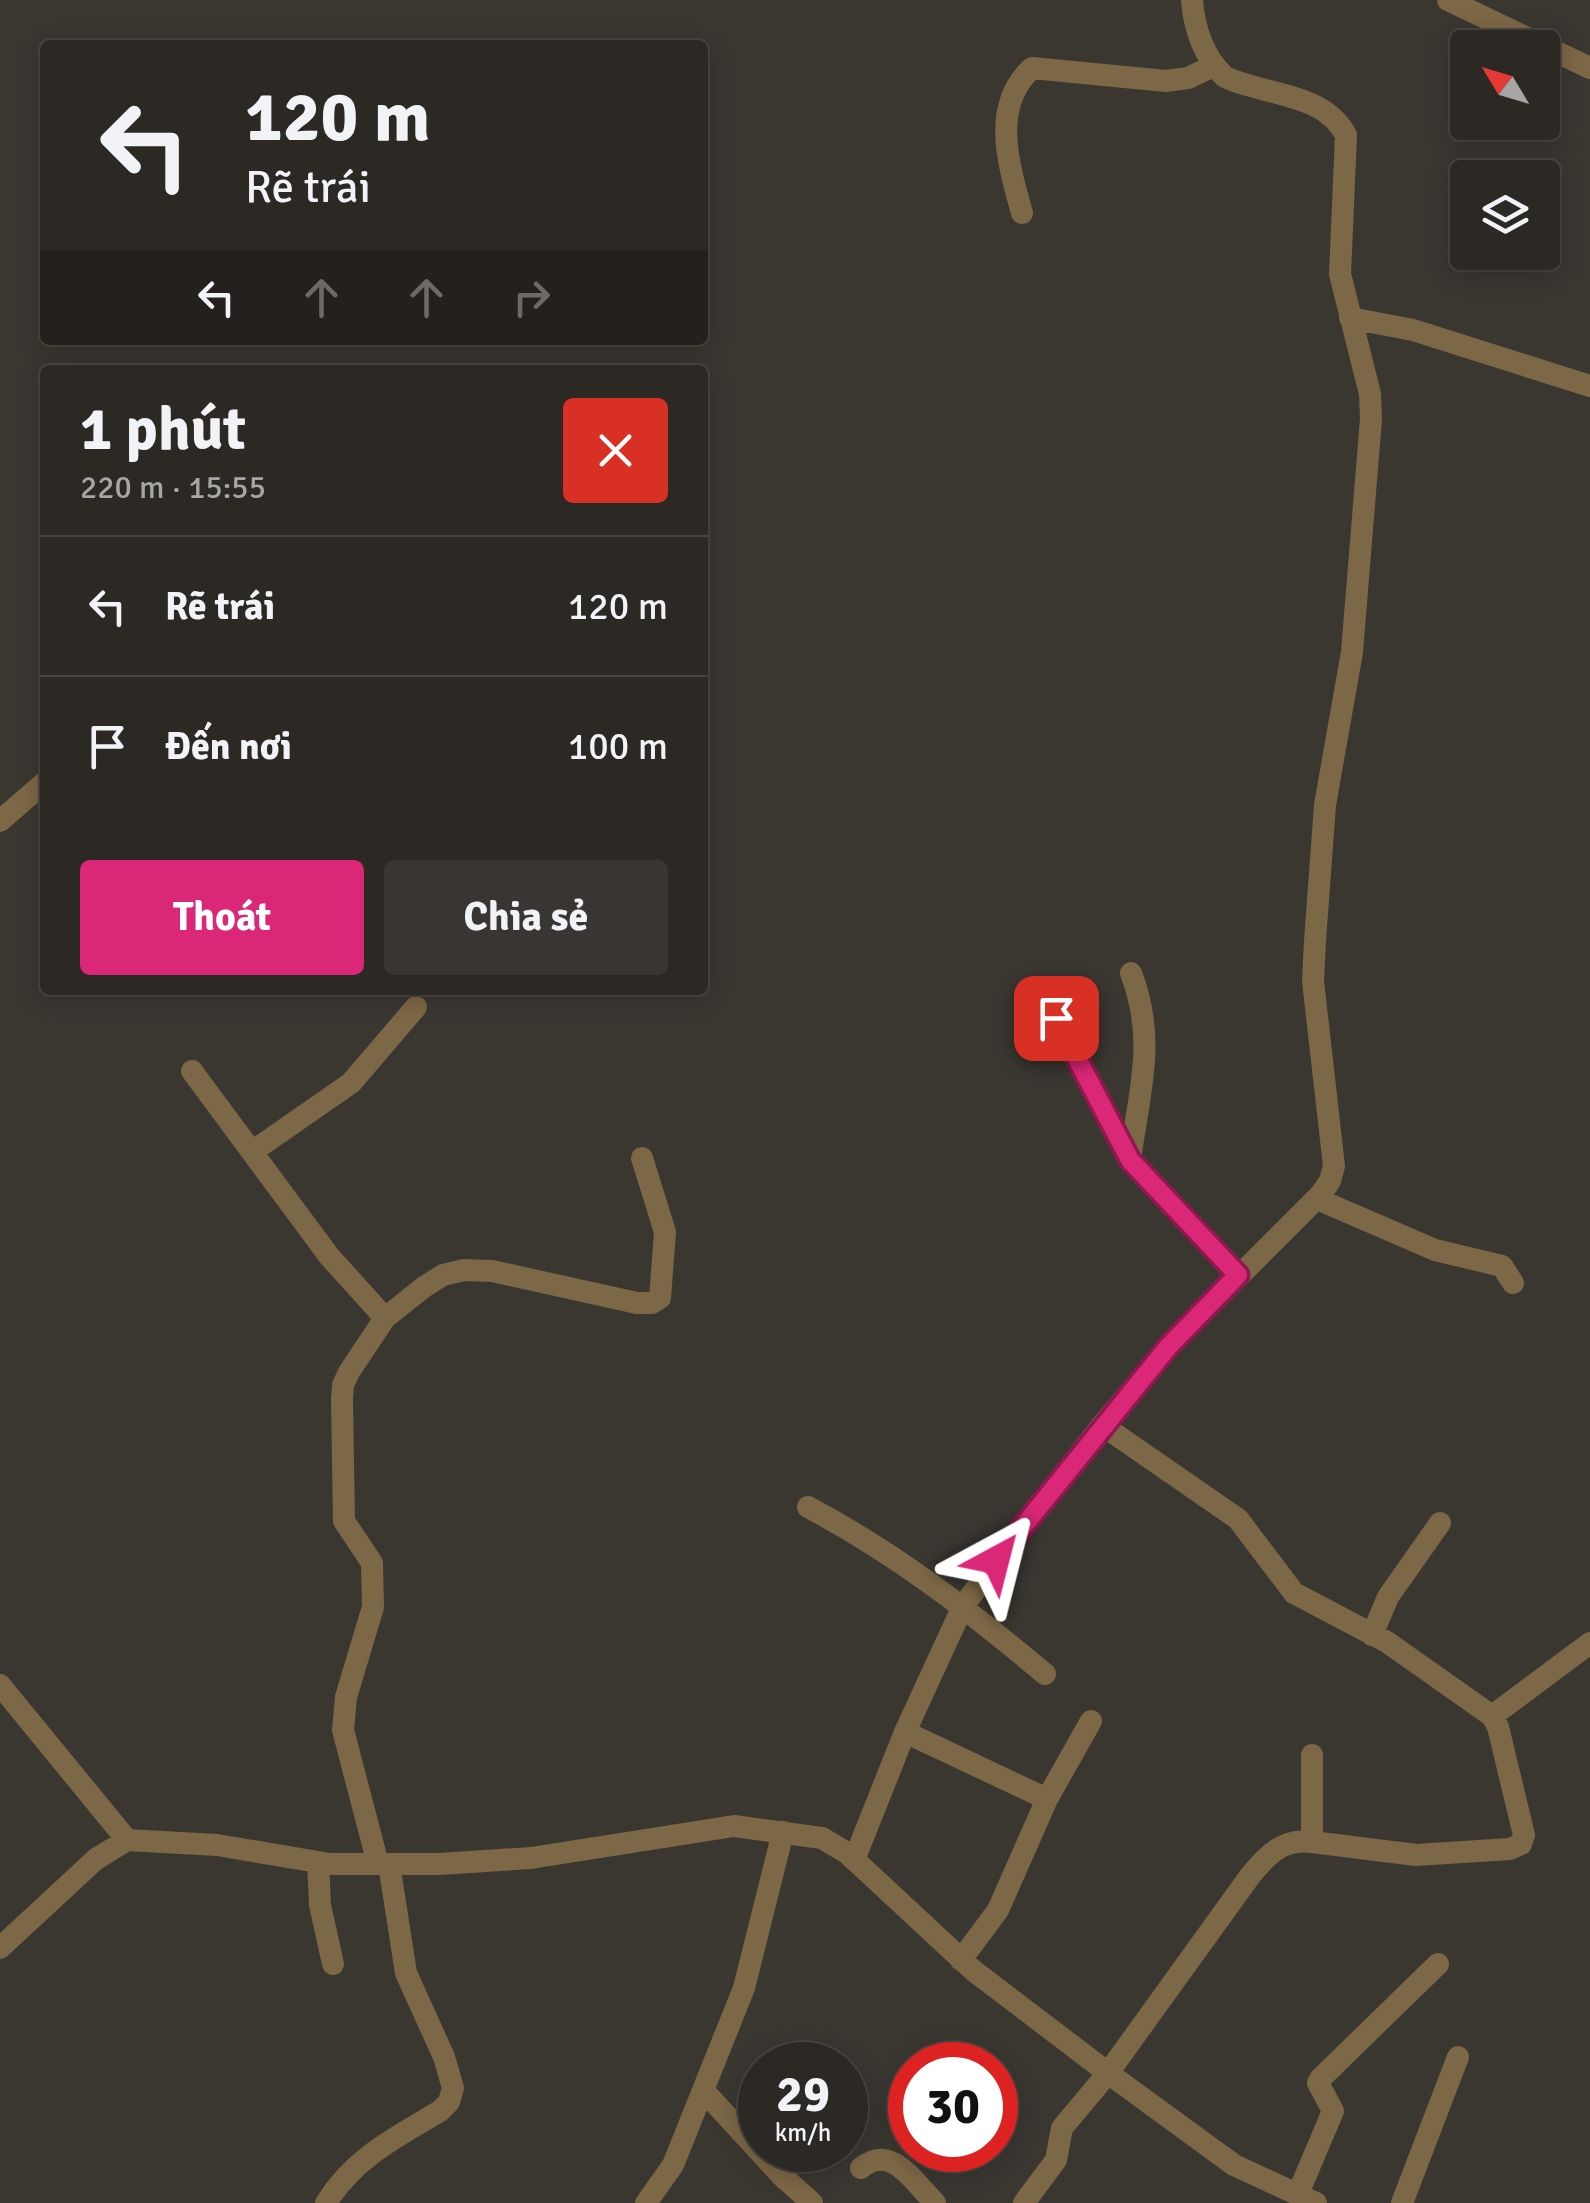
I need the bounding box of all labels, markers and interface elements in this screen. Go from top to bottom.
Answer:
north arrow [1450,30,1560,140]
map controls [1450,30,1560,270]
text: 120 m [245,74,430,160]
icon: left [80,80,210,210]
text: Rẽ trái [245,160,371,215]
button: layers [1450,160,1560,270]
icon: left [189,270,244,325]
icon: ahead [294,270,349,325]
icon: ahead [399,270,454,325]
icon: right [504,270,559,325]
text: 1 phút [80,393,246,467]
button: close [563,398,668,503]
text: 220 m · 15:55 [80,468,266,507]
icon: left [80,579,135,634]
text: Rẽ trái [165,583,275,630]
text: 120 m [568,583,668,630]
icon: arrive [80,719,135,774]
text: Đến nơi [165,723,292,770]
text: 100 m [568,723,668,770]
button: Thoát [80,860,364,975]
button: Chia sẻ [384,860,668,975]
pin [1014,976,1099,1061]
icon: arrive [1029,991,1084,1046]
position arrow [944,1508,1048,1612]
speed limit sign: 30 [888,2042,1018,2172]
text: 29 [776,2064,830,2126]
text: km/h [775,2117,831,2148]

